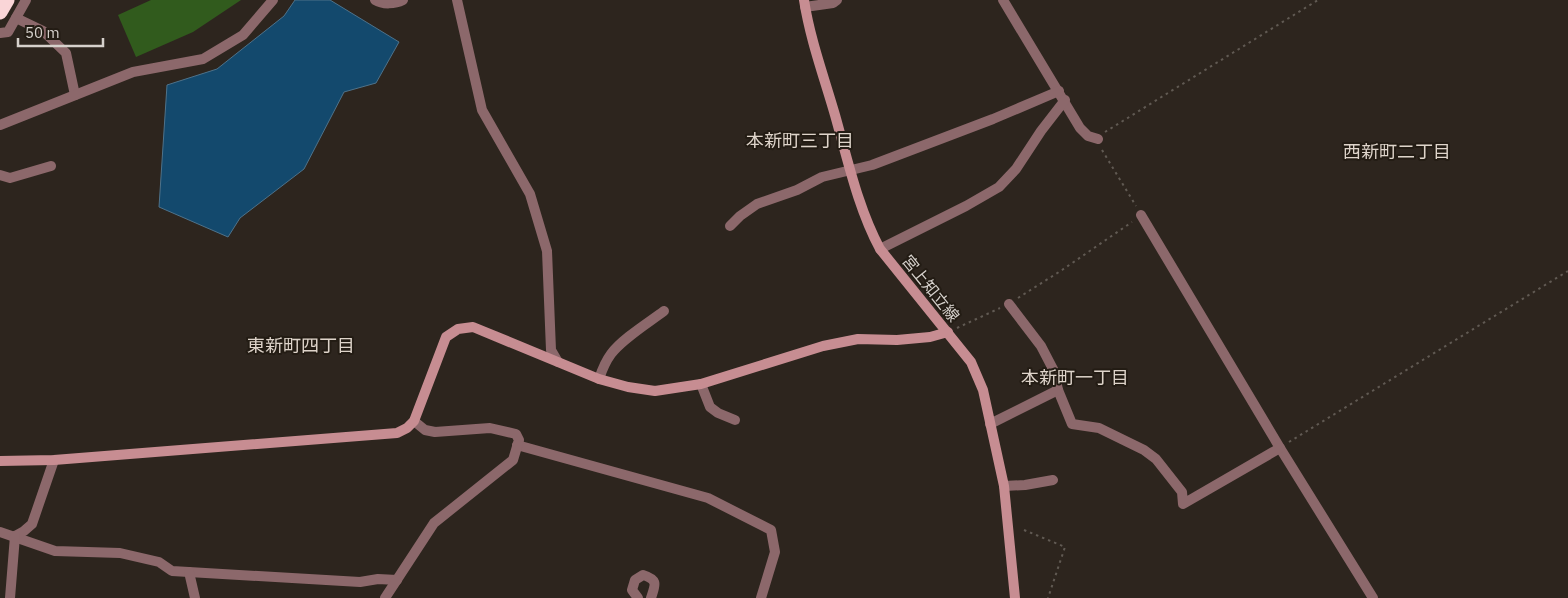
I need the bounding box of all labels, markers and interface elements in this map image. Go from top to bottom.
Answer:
scale bar [18,15,102,47]
text: 50 m [25,23,60,42]
district label: 本新町三丁目 [746,129,854,152]
district label: 西新町二丁目 [1343,140,1451,163]
street label: 宮上知立線 [898,251,964,325]
district label: 東新町四丁目 [247,334,355,357]
district label: 本新町一丁目 [1021,366,1129,389]

